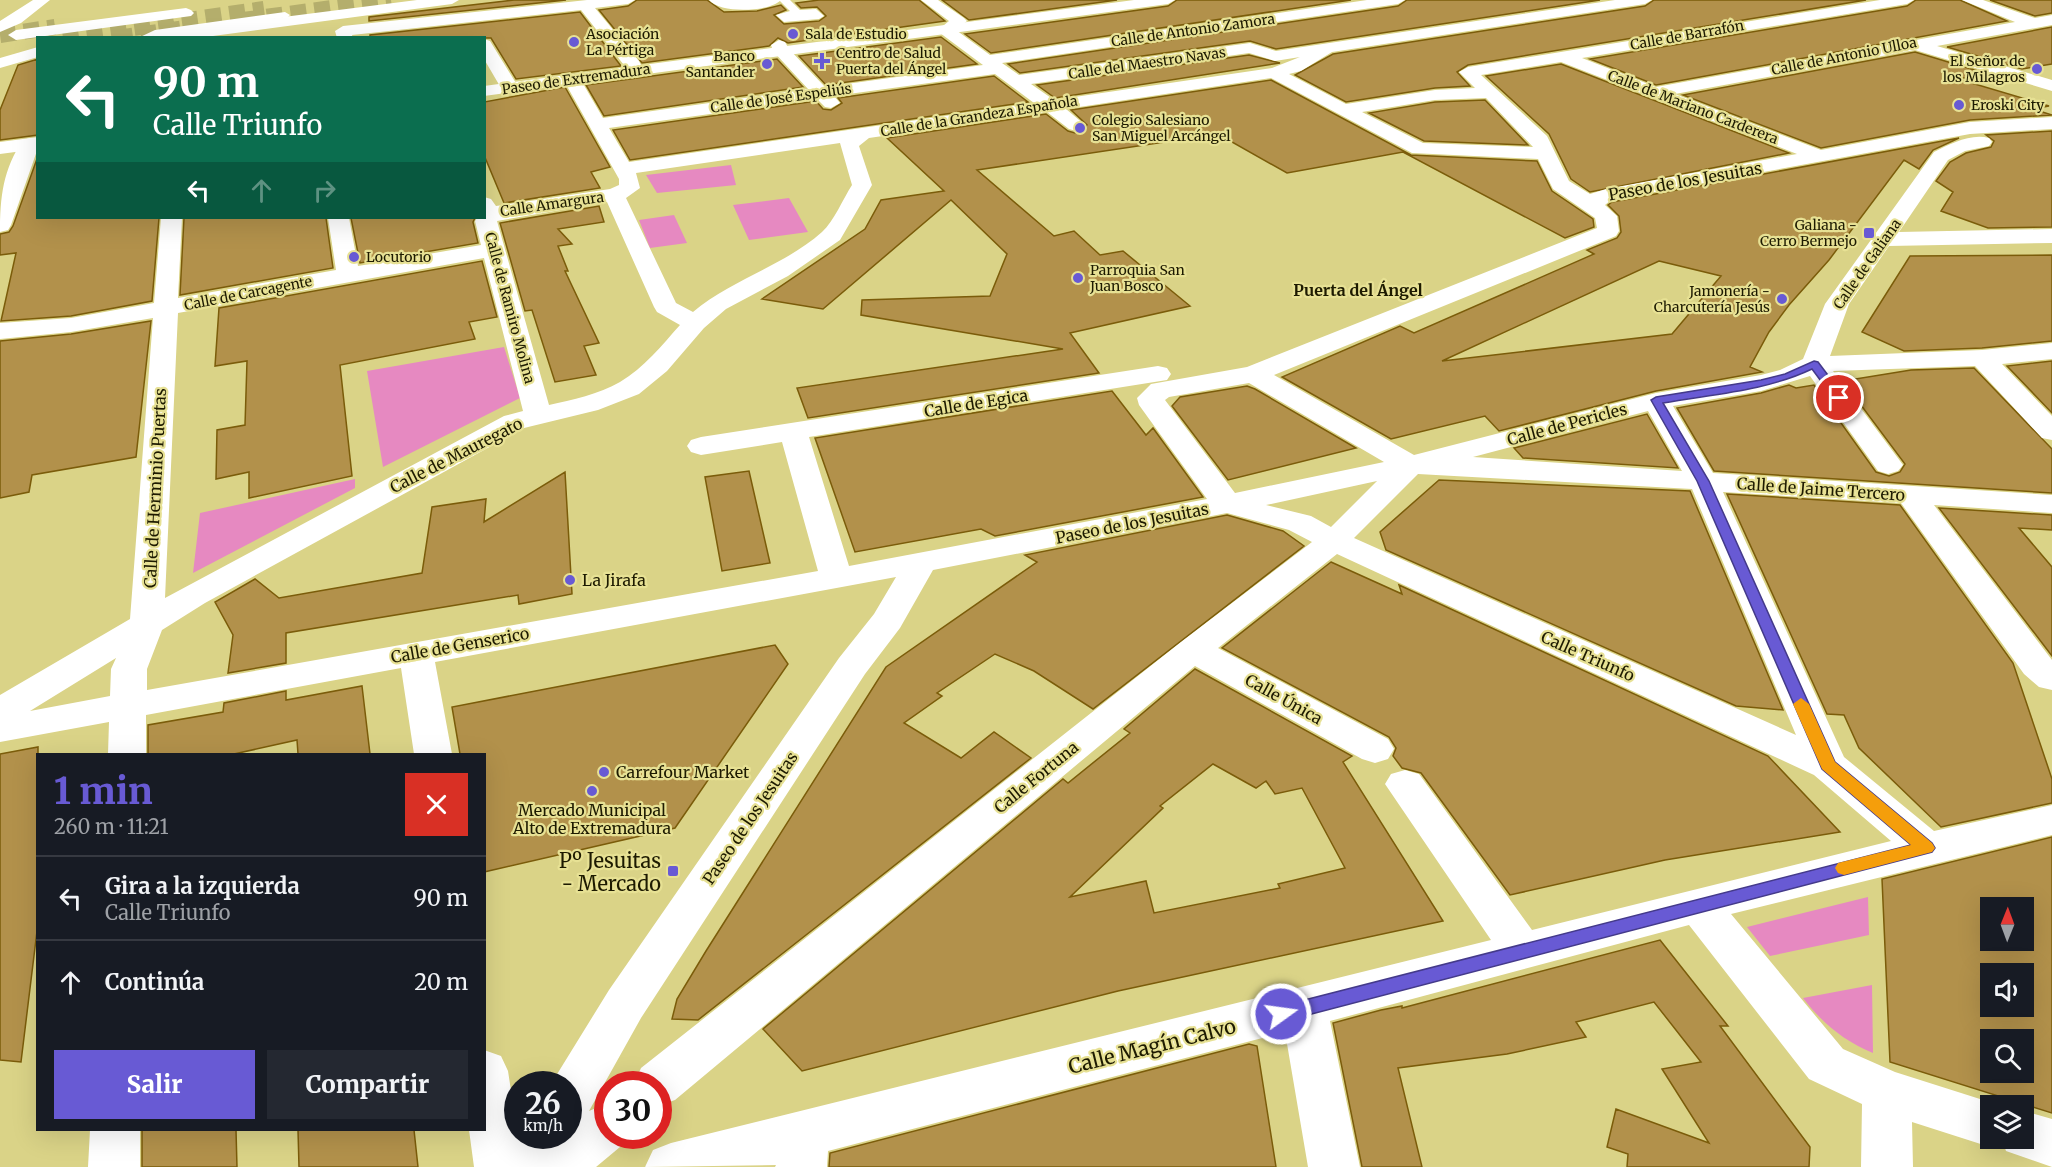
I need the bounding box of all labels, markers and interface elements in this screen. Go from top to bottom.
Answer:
street label: Calle de Antonio Zamora [1110,10,1277,50]
street label: Calle de Barrafón [1629,16,1745,54]
place label: Asociación La Pértiga [585,25,659,59]
place label: Sala de Estudio [805,25,907,43]
marker: Sala de Estudio [786,27,800,41]
street label: Calle de Antonio Ulloa [1770,33,1919,79]
marker: Asociación La Pértiga [567,35,581,49]
street label: Calle del Maestro Navas [1067,43,1227,83]
place label: Centro de Salud Puerta del Ángel [836,44,947,78]
place label: Banco Santander [685,47,755,81]
marker: Centro de Salud Puerta del Ángel [813,52,831,70]
place label: El Señor de los Milagros [1943,52,2025,86]
text: 90 m [153,56,259,108]
marker: Banco Santander [760,57,774,71]
icon: left [54,60,132,138]
street label: Paseo de Extremadura [501,60,652,98]
marker: El Señor de los Milagros [2030,62,2044,76]
street label: Calle de Mariano Carderera [1605,66,1781,148]
street label: Calle de José Espeliús [709,79,853,117]
street label: Calle de la Grandeza Española [879,91,1079,140]
place label: Eroski City [1971,96,2045,114]
marker: Eroski City [1952,98,1966,112]
text: Calle Triunfo [153,108,322,142]
place label: Colegio Salesiano San Miguel Arcángel [1092,111,1231,145]
marker: Colegio Salesiano San Miguel Arcángel [1073,121,1087,135]
street label: Paseo de los Jesuitas [1607,158,1764,204]
icon: left [182,174,215,207]
icon: ahead [245,174,278,207]
icon: right [308,174,341,207]
street label: Calle Amargura [499,188,605,220]
street label: Calle de Galiana [1829,215,1905,313]
place label: Galiana - Cerro Bermejo [1760,216,1857,250]
marker: Galiana - Cerro Bermejo [1862,226,1876,240]
street label: Calle de Ramiro Molina [481,230,539,386]
place label: Locutorio [366,248,431,266]
marker: Locutorio [347,250,361,264]
place label: Parroquia San Juan Bosco [1089,261,1185,295]
marker: Parroquia San Juan Bosco [1071,271,1085,285]
street label: Calle de Carcagente [183,272,313,314]
district label: Puerta del Ángel [1293,280,1423,300]
place label: Jamonería - Charcutería Jesús [1654,282,1770,316]
marker: Jamonería - Charcutería Jesús [1775,292,1789,306]
pin [1813,372,1864,423]
icon: arrive [1822,381,1855,414]
street label: Calle de Egica [923,385,1030,421]
street label: Calle de Herminio Puertas [140,387,170,588]
street label: Calle de Pericles [1505,398,1629,450]
street label: Calle de Mauregato [386,413,526,497]
street label: Calle de Jaime Tercero [1736,473,1906,505]
street label: Paseo de los Jesuitas [1054,498,1210,548]
place label: La Jirafa [582,570,646,590]
marker: La Jirafa [563,573,577,587]
street label: Calle de Genserico [389,623,531,667]
street label: Calle Triunfo [1538,626,1638,686]
street label: Calle Única [1242,670,1326,729]
street label: Calle Fortuna [990,737,1082,817]
street label: Paseo de los Jesuitas [698,748,802,888]
place label: Carrefour Market [616,762,750,782]
marker: Carrefour Market [597,765,611,779]
text: 1 min [54,769,153,814]
button: close [405,773,468,836]
marker: Mercado Municipal Alto de Extremadura [585,784,599,798]
place label: Mercado Municipal Alto de Extremadura [512,800,672,838]
text: 260 m · 11:21 [54,814,169,839]
place label: Pº Jesuitas - Mercado [559,848,661,896]
marker: Pº Jesuitas - Mercado [666,864,680,878]
text: Gira a la izquierda [105,872,300,900]
icon: left [54,882,87,915]
text: 90 m [413,884,468,912]
north arrow [1980,897,2034,951]
map controls [1980,897,2034,1149]
text: Calle Triunfo [105,900,230,925]
button: sound [1980,963,2034,1017]
icon: ahead [54,966,87,999]
text: Continúa [105,968,204,996]
text: 20 m [414,968,468,996]
position arrow [1249,982,1313,1046]
street label: Calle Magín Calvo [1066,1013,1239,1079]
button: search [1980,1029,2034,1083]
button: Salir [54,1050,255,1119]
button: Compartir [267,1050,468,1119]
speed limit sign: 30 [594,1071,672,1149]
text: 26 [525,1084,561,1122]
button: layers [1980,1095,2034,1149]
text: km/h [523,1116,563,1135]

